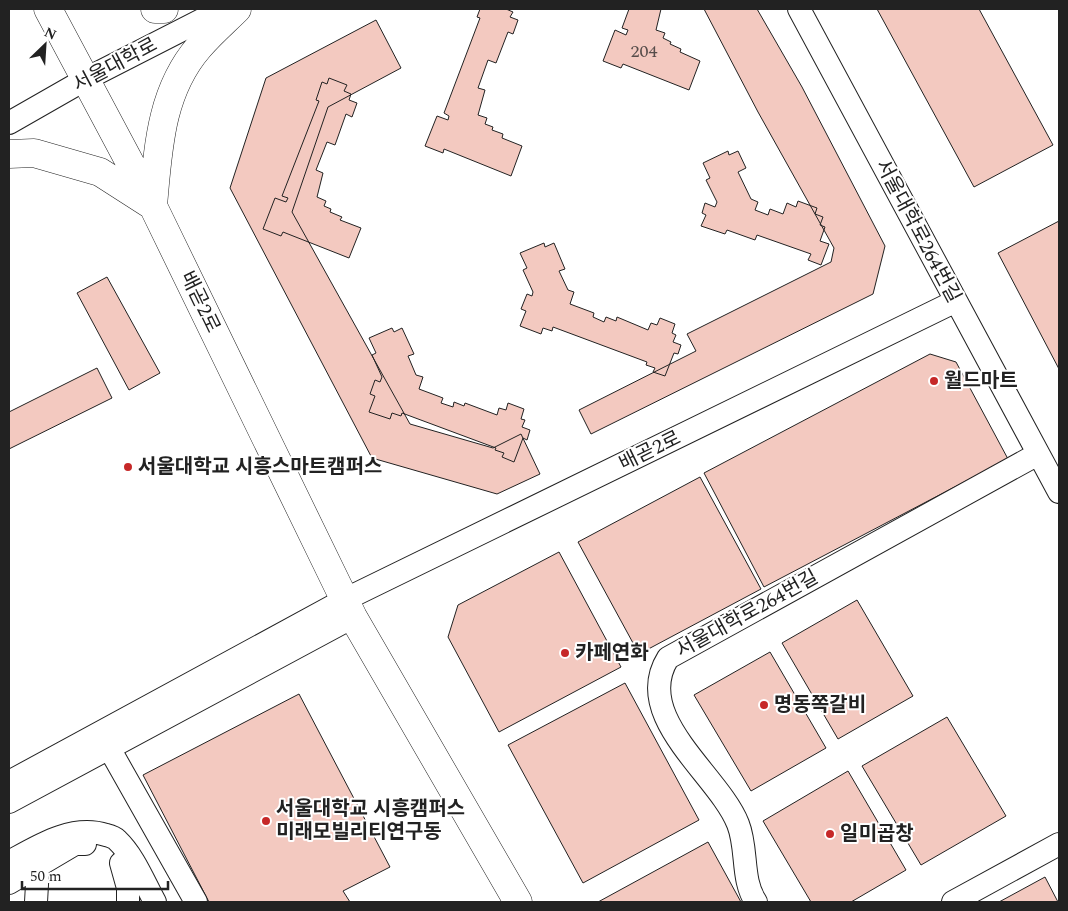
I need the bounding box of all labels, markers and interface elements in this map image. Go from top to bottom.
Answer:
north arrow [20,20,70,70]
text: N [41,22,60,46]
street label: 서울대학로 [67,30,163,100]
house number: 204 [631,38,658,65]
street label: 서울대학로264번길 [867,154,969,308]
street label: 배곧2로 [172,266,228,338]
place label: 월드마트 [944,366,1018,396]
marker: 월드마트 [928,375,940,387]
street label: 배곧2로 [614,423,686,479]
place label: 서울대학교 시흥스마트캠퍼스 [138,452,382,482]
marker: 서울대학교 시흥스마트캠퍼스 [122,461,134,473]
street label: 서울대학로264번길 [670,562,824,666]
place label: 카페연화 [575,638,649,668]
marker: 카페연화 [559,647,571,659]
place label: 명동쪽갈비 [774,690,866,720]
marker: 명동쪽갈비 [758,699,770,711]
place label: 서울대학교 시흥캠퍼스 미래모빌리티연구동 [276,794,465,847]
marker: 서울대학교 시흥캠퍼스 미래모빌리티연구동 [260,815,272,827]
place label: 일미곱창 [840,819,914,849]
marker: 일미곱창 [824,828,836,840]
scale bar [22,858,169,890]
text: 50 m [30,865,62,888]

